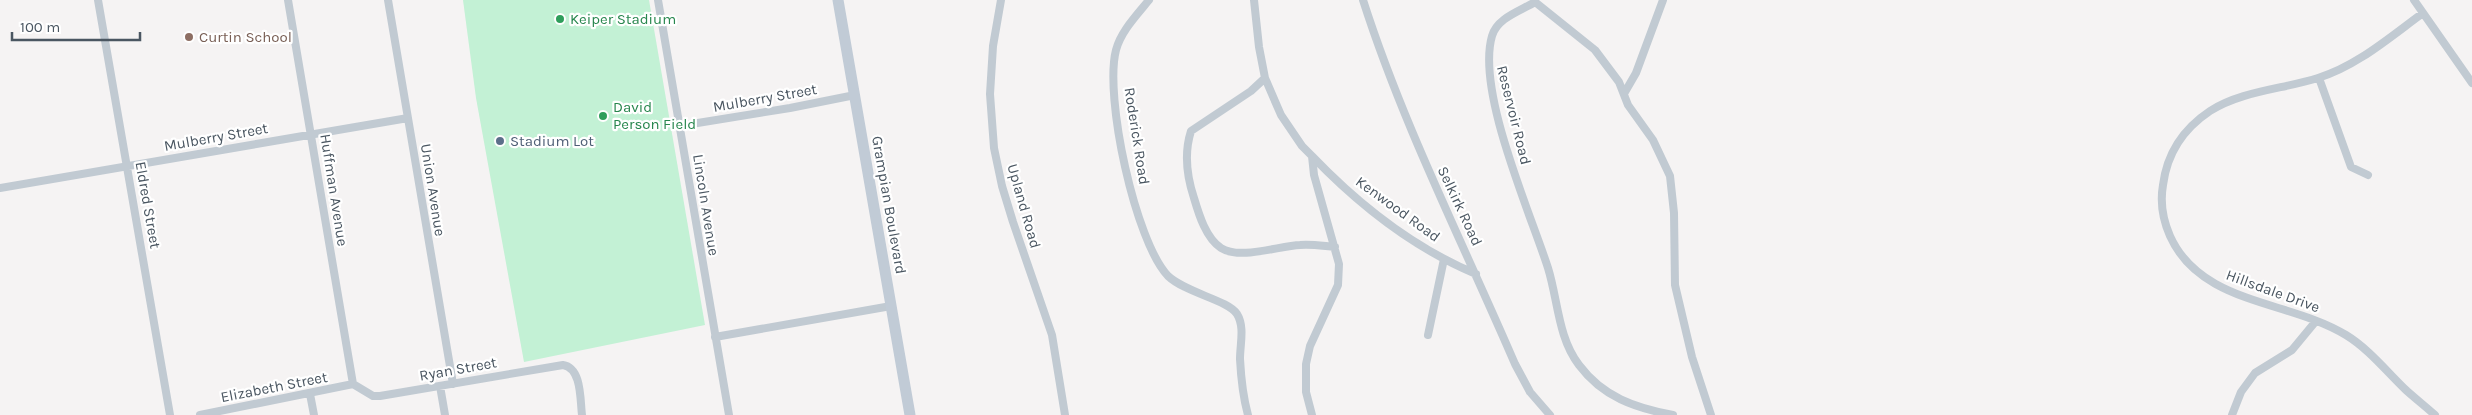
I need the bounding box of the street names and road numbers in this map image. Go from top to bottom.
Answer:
street label: Reservoir Road [1493,64,1535,166]
street label: Mulberry Street [712,80,819,116]
street label: Roderick Road [1120,86,1154,186]
street label: Mulberry Street [163,119,270,155]
street label: Huffman Avenue [316,132,352,248]
street label: Grampian Boulevard [868,134,910,276]
street label: Union Avenue [417,142,449,238]
street label: Lincoln Avenue [689,153,723,257]
street label: Eldred Street [131,160,165,250]
street label: Upland Road [1003,162,1045,250]
street label: Selkirk Road [1434,163,1486,249]
street label: Kenwood Road [1352,172,1444,246]
street label: Hillsdale Drive [2224,266,2322,316]
street label: Ryan Street [418,353,498,385]
street label: Elizabeth Street [219,368,329,406]

